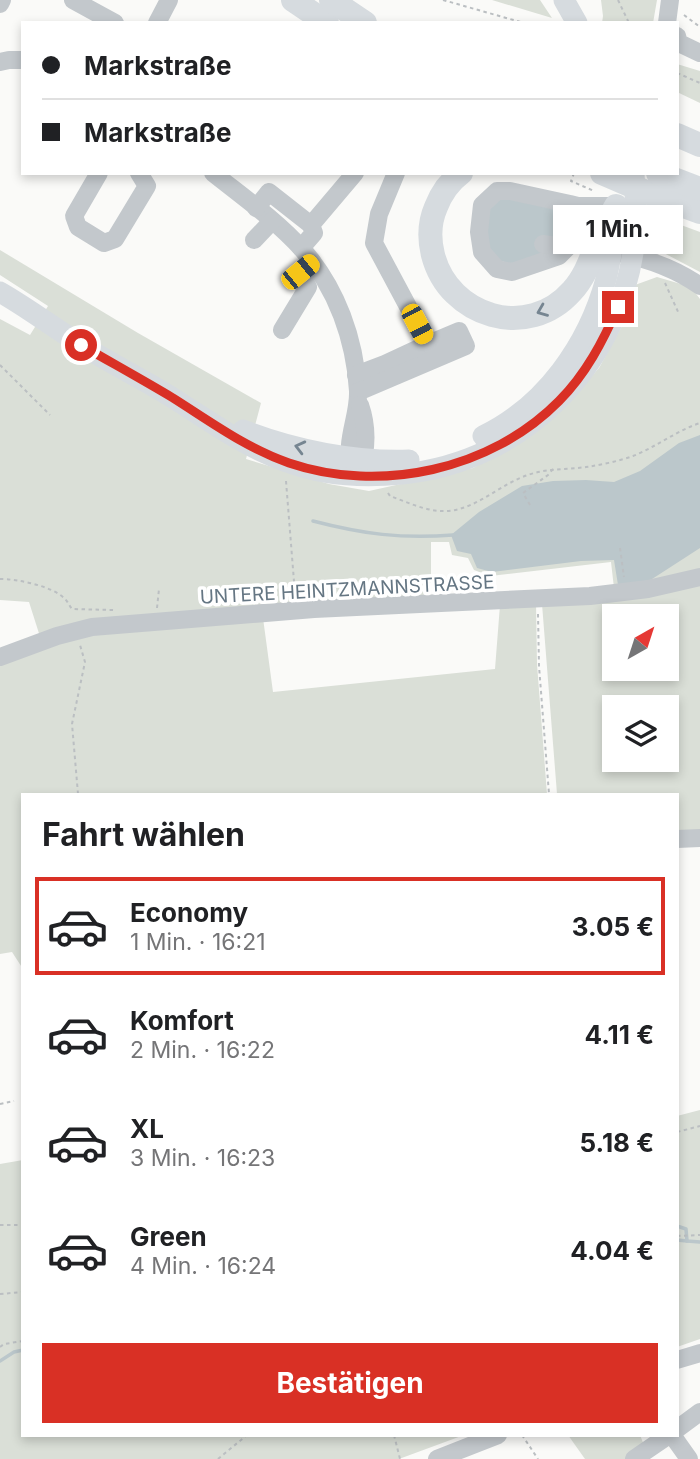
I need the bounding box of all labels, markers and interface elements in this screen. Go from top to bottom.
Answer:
text: Markstraße [84,50,231,81]
text: Markstraße [84,117,231,148]
callout: 1 Min. [553,205,683,254]
text: 1 Min. [585,215,651,243]
car [278,251,323,293]
route end [602,291,634,323]
car [398,301,437,347]
one-way arrow [536,303,548,317]
route start [65,329,97,361]
one-way arrow [294,441,306,455]
street label: UNTERE HEINTZMANNSTRASSE [199,570,495,609]
north arrow [602,604,679,681]
map controls [602,604,679,772]
button: layers [602,695,679,772]
text: Fahrt wählen [42,815,245,854]
icon: car [46,895,109,958]
text: Economy [130,897,248,928]
text: 3.05 € [572,911,654,942]
text: 1 Min. · 16:21 [130,928,266,956]
icon: car [46,1003,109,1066]
text: Komfort [130,1005,234,1036]
text: 4.11 € [585,1019,654,1050]
text: 2 Min. · 16:22 [130,1036,275,1064]
icon: car [46,1111,109,1174]
text: XL [130,1113,164,1144]
text: 5.18 € [580,1127,654,1158]
text: 3 Min. · 16:23 [130,1144,275,1172]
icon: car [46,1219,109,1282]
text: Green [130,1221,207,1252]
text: 4.04 € [570,1235,654,1266]
text: 4 Min. · 16:24 [130,1252,276,1280]
button: Bestätigen [42,1343,658,1423]

